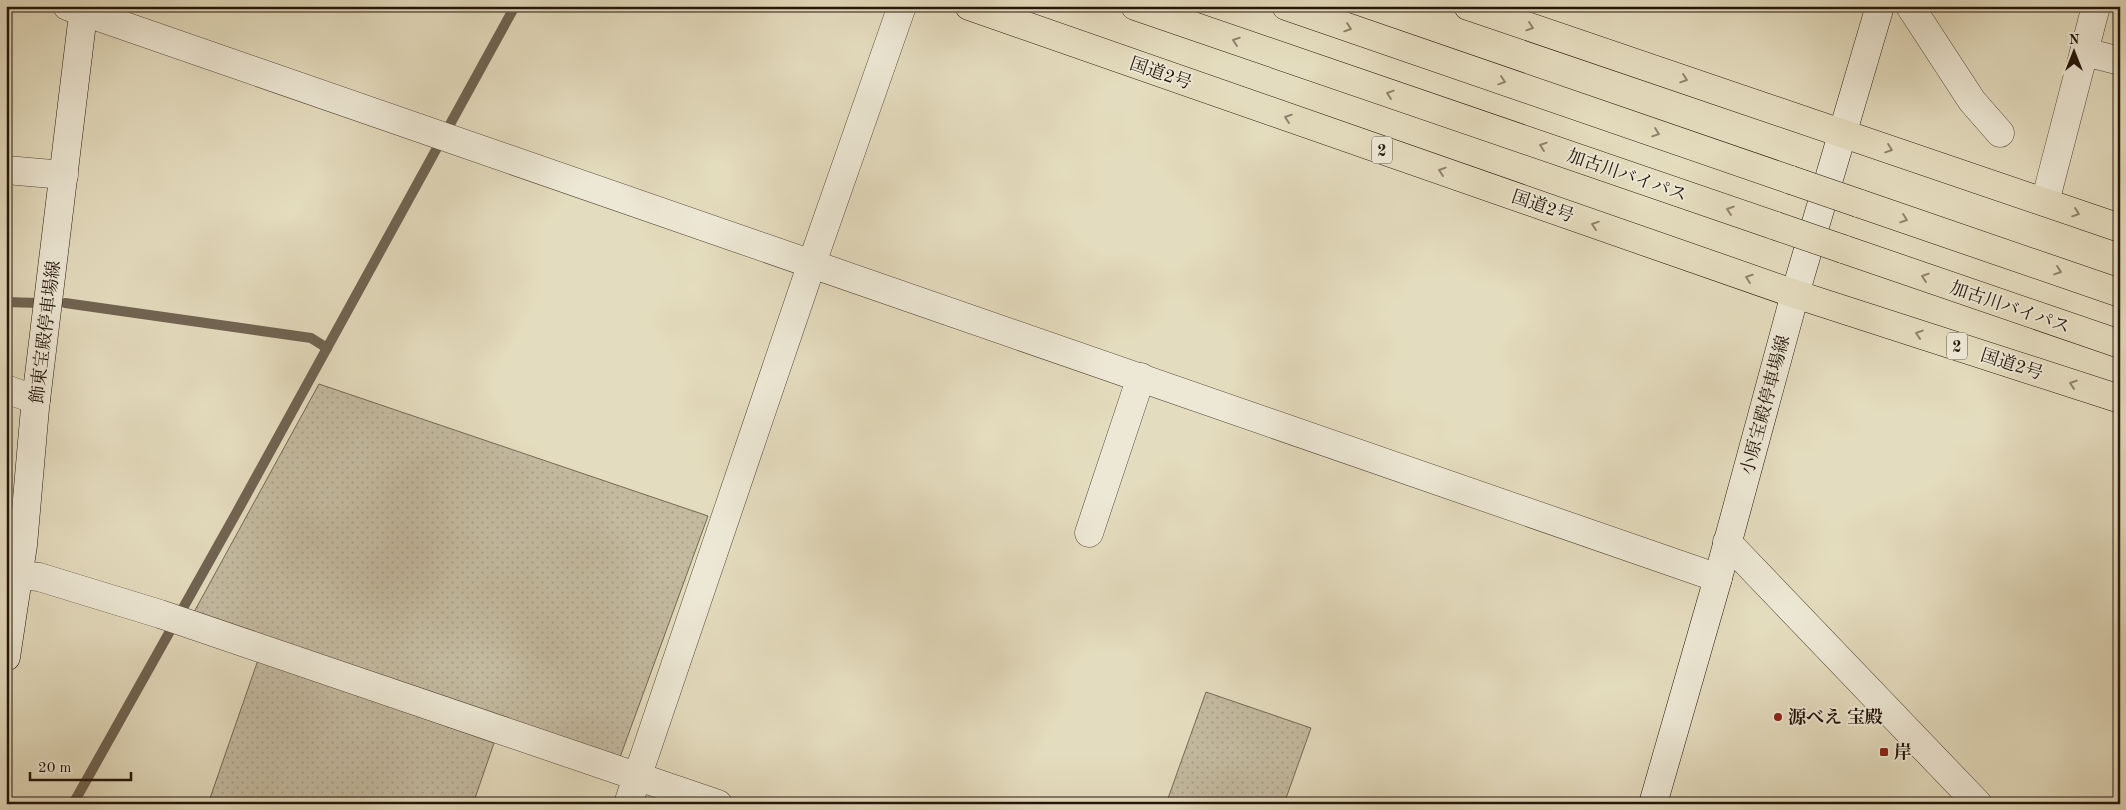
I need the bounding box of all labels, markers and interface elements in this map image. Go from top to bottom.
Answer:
one-way arrow [1344,22,1352,32]
one-way arrow [1526,22,1534,32]
north arrow [2048,28,2098,78]
text: N [2069,33,2080,47]
one-way arrow [1232,37,1241,47]
street label: 国道2号 [1127,53,1195,93]
one-way arrow [1680,73,1688,83]
one-way arrow [1497,75,1506,85]
one-way arrow [1386,90,1394,100]
one-way arrow [1285,113,1293,123]
one-way arrow [1651,127,1659,137]
road number: 2 [1372,136,1392,164]
one-way arrow [1540,142,1548,152]
one-way arrow [1885,143,1893,153]
street label: 加古川バイパス [1564,145,1690,205]
one-way arrow [1438,167,1447,177]
street label: 国道2号 [1509,186,1577,226]
one-way arrow [1727,206,1735,216]
one-way arrow [2071,207,2080,217]
one-way arrow [1900,213,1908,223]
one-way arrow [1592,220,1600,230]
street label: 飾東宝殿停車場線 [26,259,64,405]
one-way arrow [2053,266,2062,276]
one-way arrow [1921,273,1929,283]
one-way arrow [1745,274,1754,284]
street label: 加古川バイパス [1947,277,2073,337]
one-way arrow [1915,330,1923,340]
road number: 2 [1947,332,1967,360]
street label: 小原宝殿停車場線 [1737,333,1793,477]
street label: 国道2号 [1978,345,2046,383]
one-way arrow [2070,379,2078,389]
place label: 源べえ 宝殿 [1788,707,1883,727]
marker: 源べえ 宝殿 [1772,711,1784,723]
place label: 岸 [1894,742,1912,762]
marker: 岸 [1878,746,1890,758]
scale bar [30,750,131,782]
text: 20 m [38,761,72,776]

